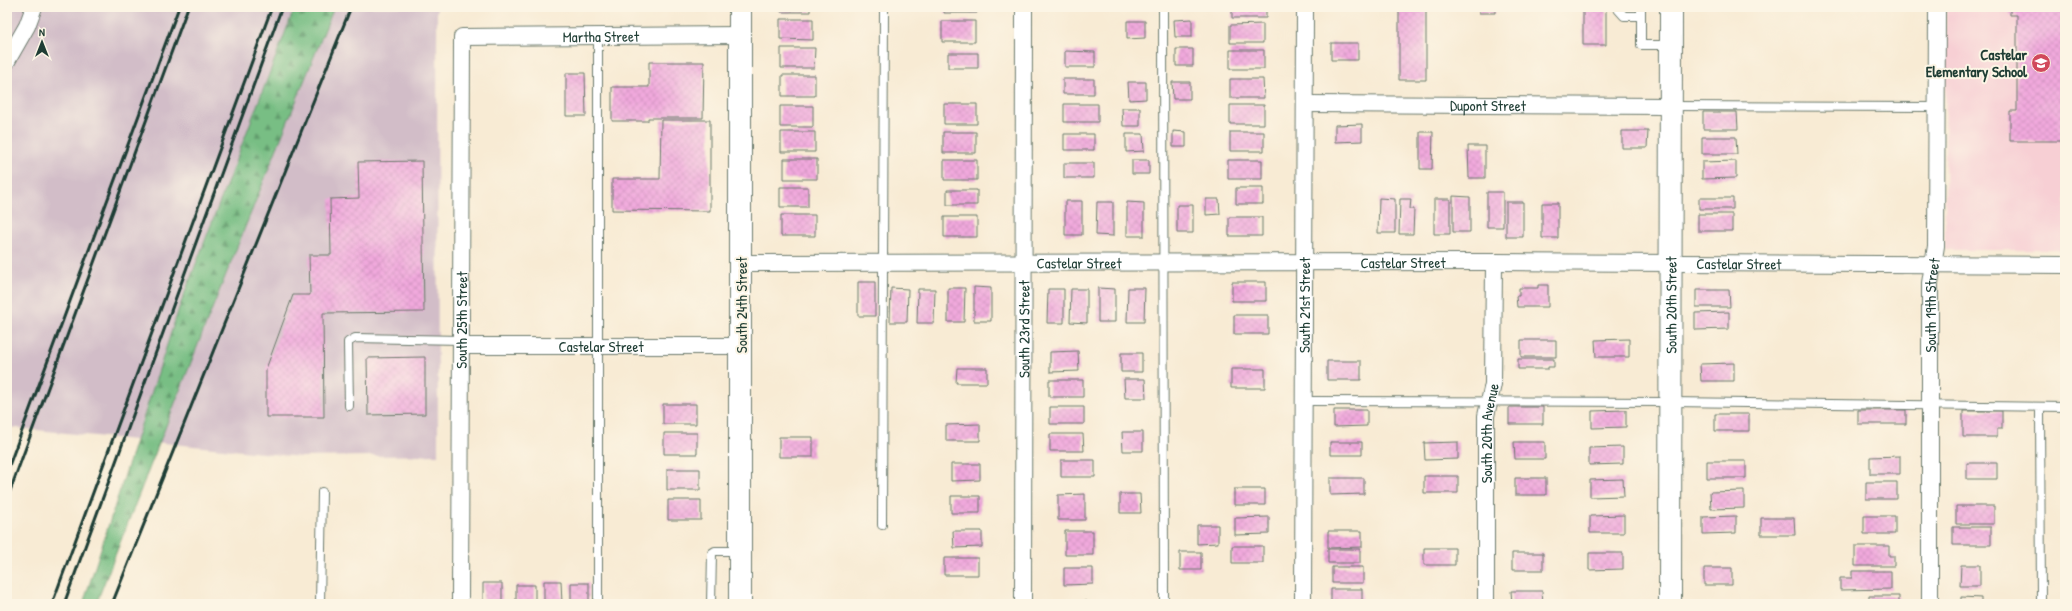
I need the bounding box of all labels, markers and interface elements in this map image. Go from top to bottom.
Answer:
north arrow [22,22,62,62]
text: N [39,25,45,39]
street label: Martha Street [563,25,640,47]
place label: Castelar Elementary School [1926,44,2028,83]
school or university icon: Castelar Elementary School [2030,52,2052,74]
street label: Dupont Street [1450,94,1527,116]
street label: Castelar Street [1036,252,1122,273]
street label: Castelar Street [1360,252,1446,273]
street label: Castelar Street [1696,253,1782,274]
street label: South 20th Street [1660,255,1681,354]
street label: South 19th Street [1920,255,1945,352]
street label: South 24th Street [731,256,752,353]
street label: South 21st Street [1293,256,1315,353]
street label: South 25th Street [450,271,472,369]
street label: South 23rd Street [1013,279,1034,378]
street label: Castelar Street [558,336,644,357]
street label: South 20th Avenue [1476,381,1503,483]

